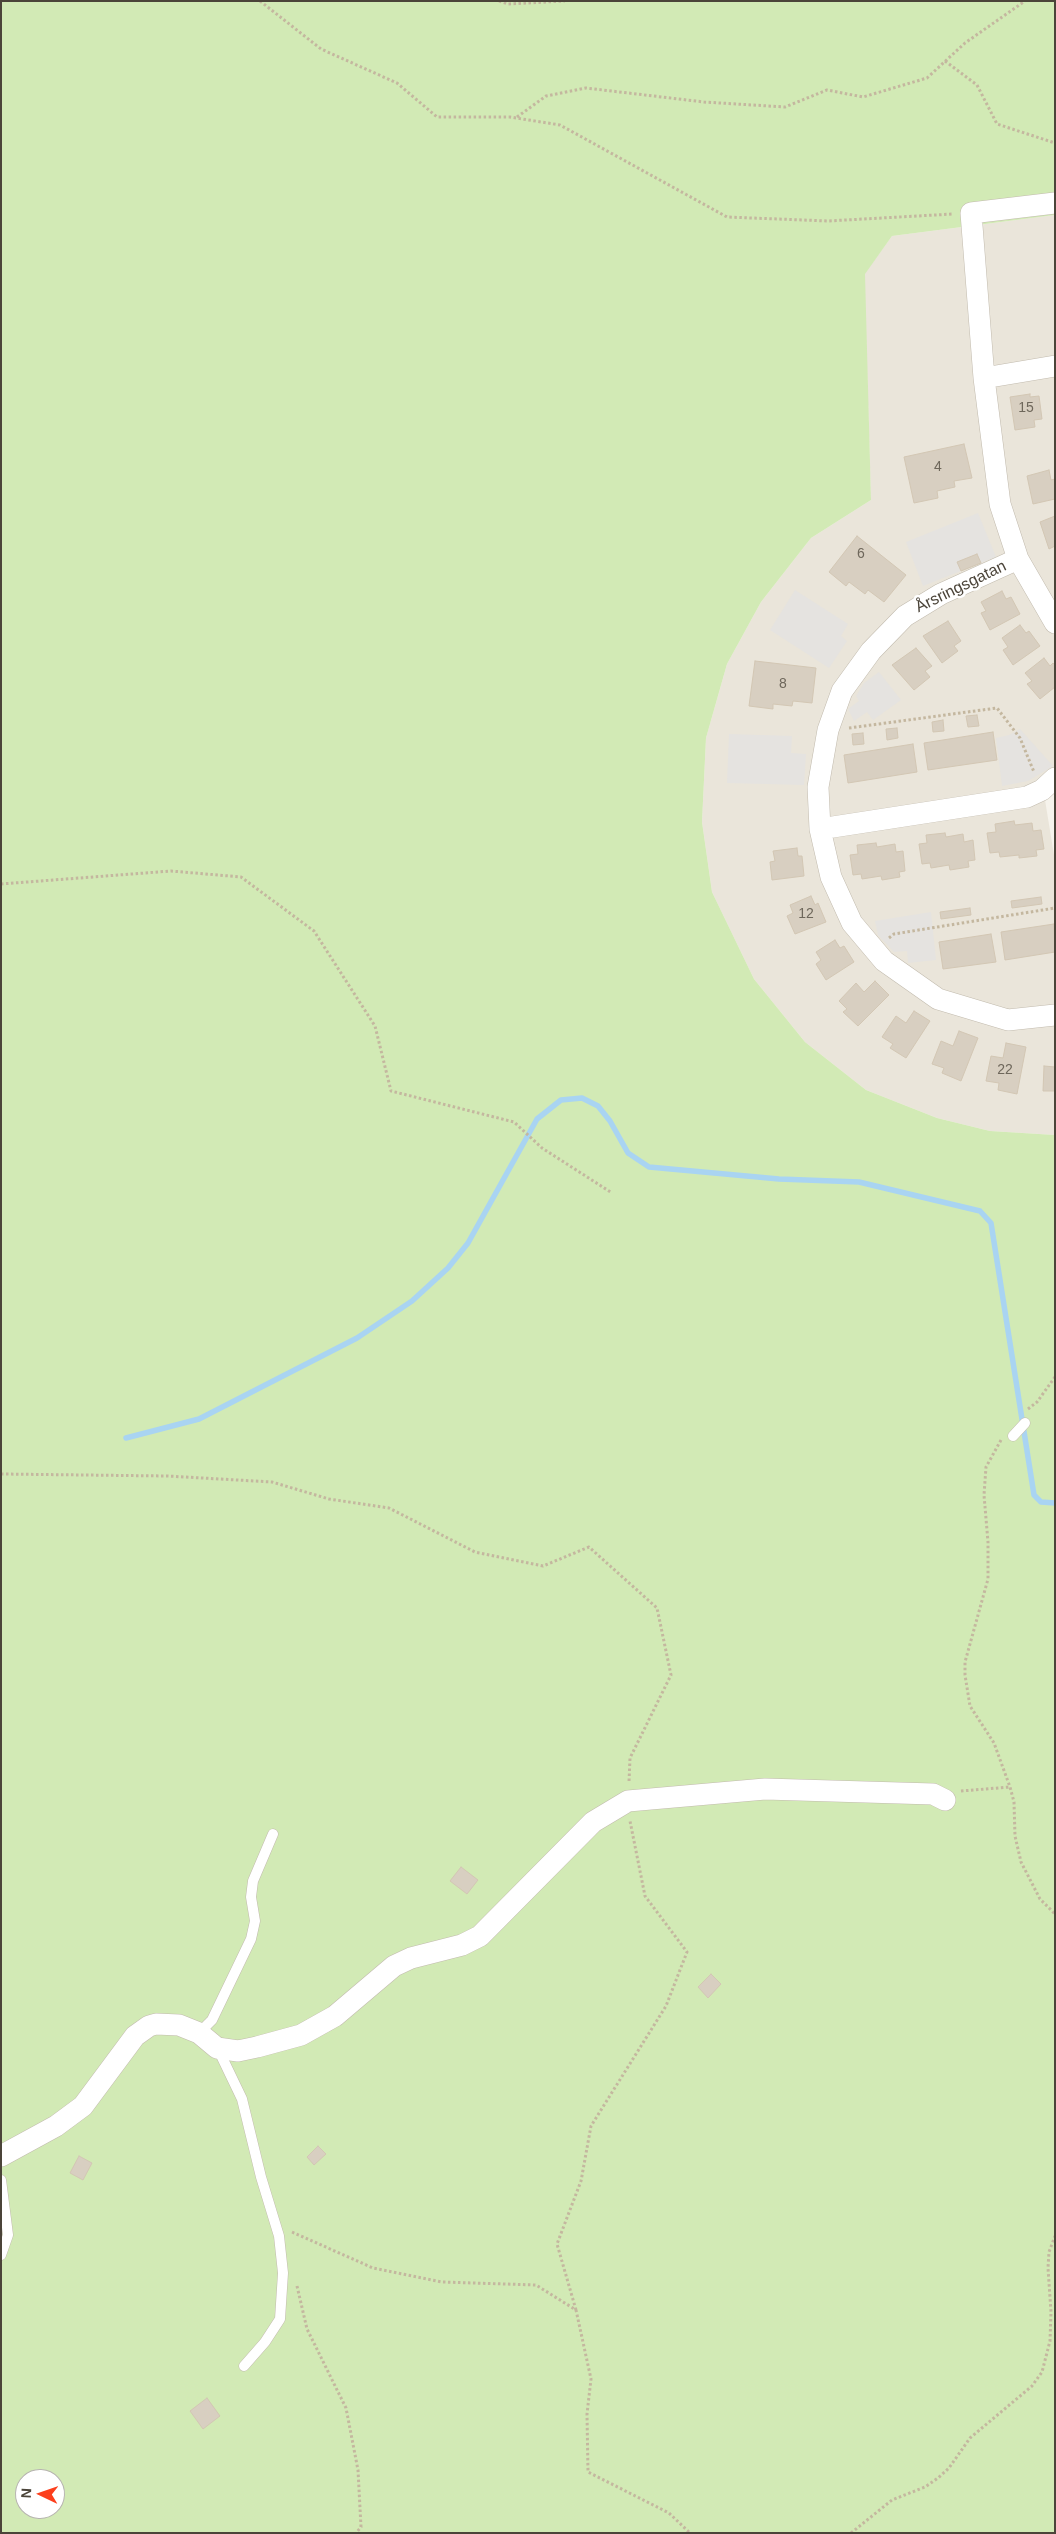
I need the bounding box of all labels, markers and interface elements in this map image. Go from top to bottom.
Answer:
house number: 15 [1018,400,1034,416]
house number: 4 [934,459,942,475]
house number: 6 [857,546,865,562]
street label: Årsringsgatan [912,557,1010,617]
house number: 8 [779,676,787,692]
house number: 12 [798,906,814,922]
house number: 22 [997,1062,1013,1078]
north arrow [15,2469,65,2519]
text: N [18,2488,34,2499]

